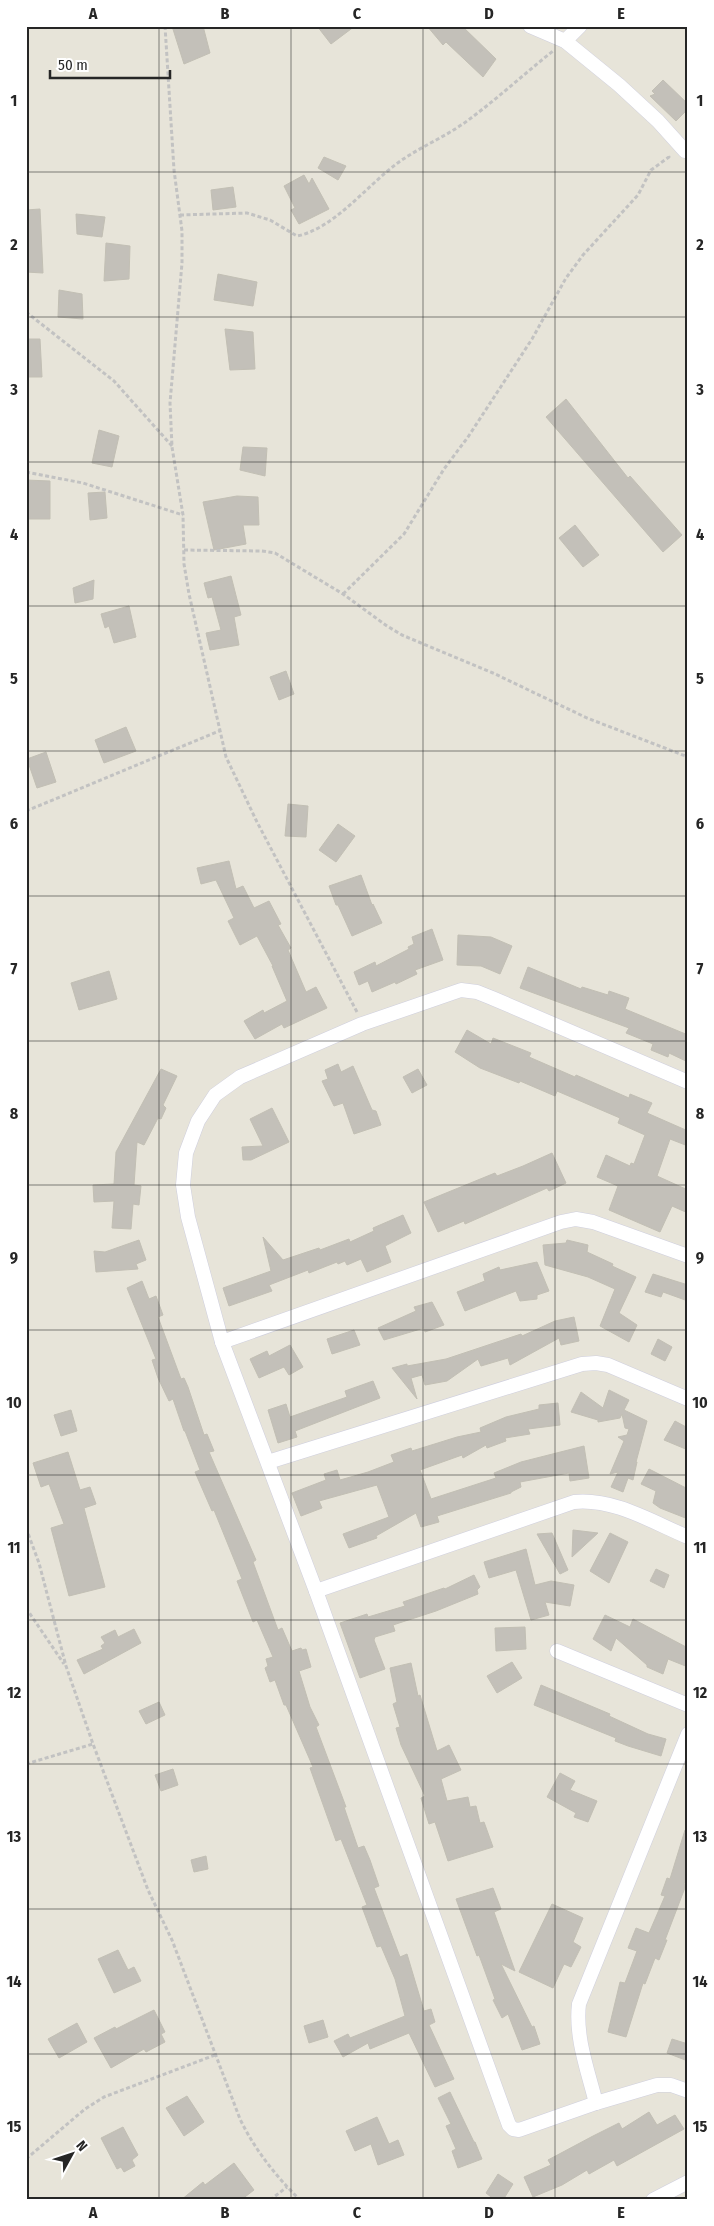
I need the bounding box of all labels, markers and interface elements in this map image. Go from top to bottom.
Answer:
text: A [88,4,98,23]
text: B [221,4,230,23]
text: C [353,4,362,23]
text: D [484,4,494,23]
text: E [617,4,625,23]
scale bar [50,48,170,80]
text: 50 m [58,56,88,74]
text: 1 [11,91,17,110]
text: 1 [697,91,703,110]
text: 2 [9,235,18,254]
text: 2 [695,235,704,254]
text: 3 [9,380,18,399]
text: 3 [695,380,704,399]
text: 4 [10,525,18,544]
text: 4 [696,525,704,544]
text: 5 [10,669,18,688]
text: 5 [696,669,704,688]
text: 6 [10,814,18,833]
text: 6 [696,814,704,833]
text: 7 [11,959,18,978]
text: 7 [697,959,704,978]
text: 8 [10,1104,19,1123]
text: 8 [696,1104,705,1123]
text: 9 [10,1248,18,1267]
text: 9 [696,1248,704,1267]
text: 10 [6,1393,22,1412]
text: 10 [692,1393,708,1412]
text: 11 [7,1538,21,1557]
text: 11 [693,1538,707,1557]
text: 12 [7,1683,22,1702]
text: 12 [693,1683,708,1702]
text: 13 [7,1827,22,1846]
text: 13 [693,1827,708,1846]
text: 14 [7,1972,22,1991]
text: 14 [693,1972,708,1991]
text: 15 [7,2117,21,2136]
text: 15 [693,2117,707,2136]
north arrow [48,2128,98,2178]
text: N [72,2137,91,2155]
text: A [88,2203,98,2222]
text: B [221,2203,230,2222]
text: C [353,2203,362,2222]
text: D [484,2203,494,2222]
text: E [617,2203,625,2222]

